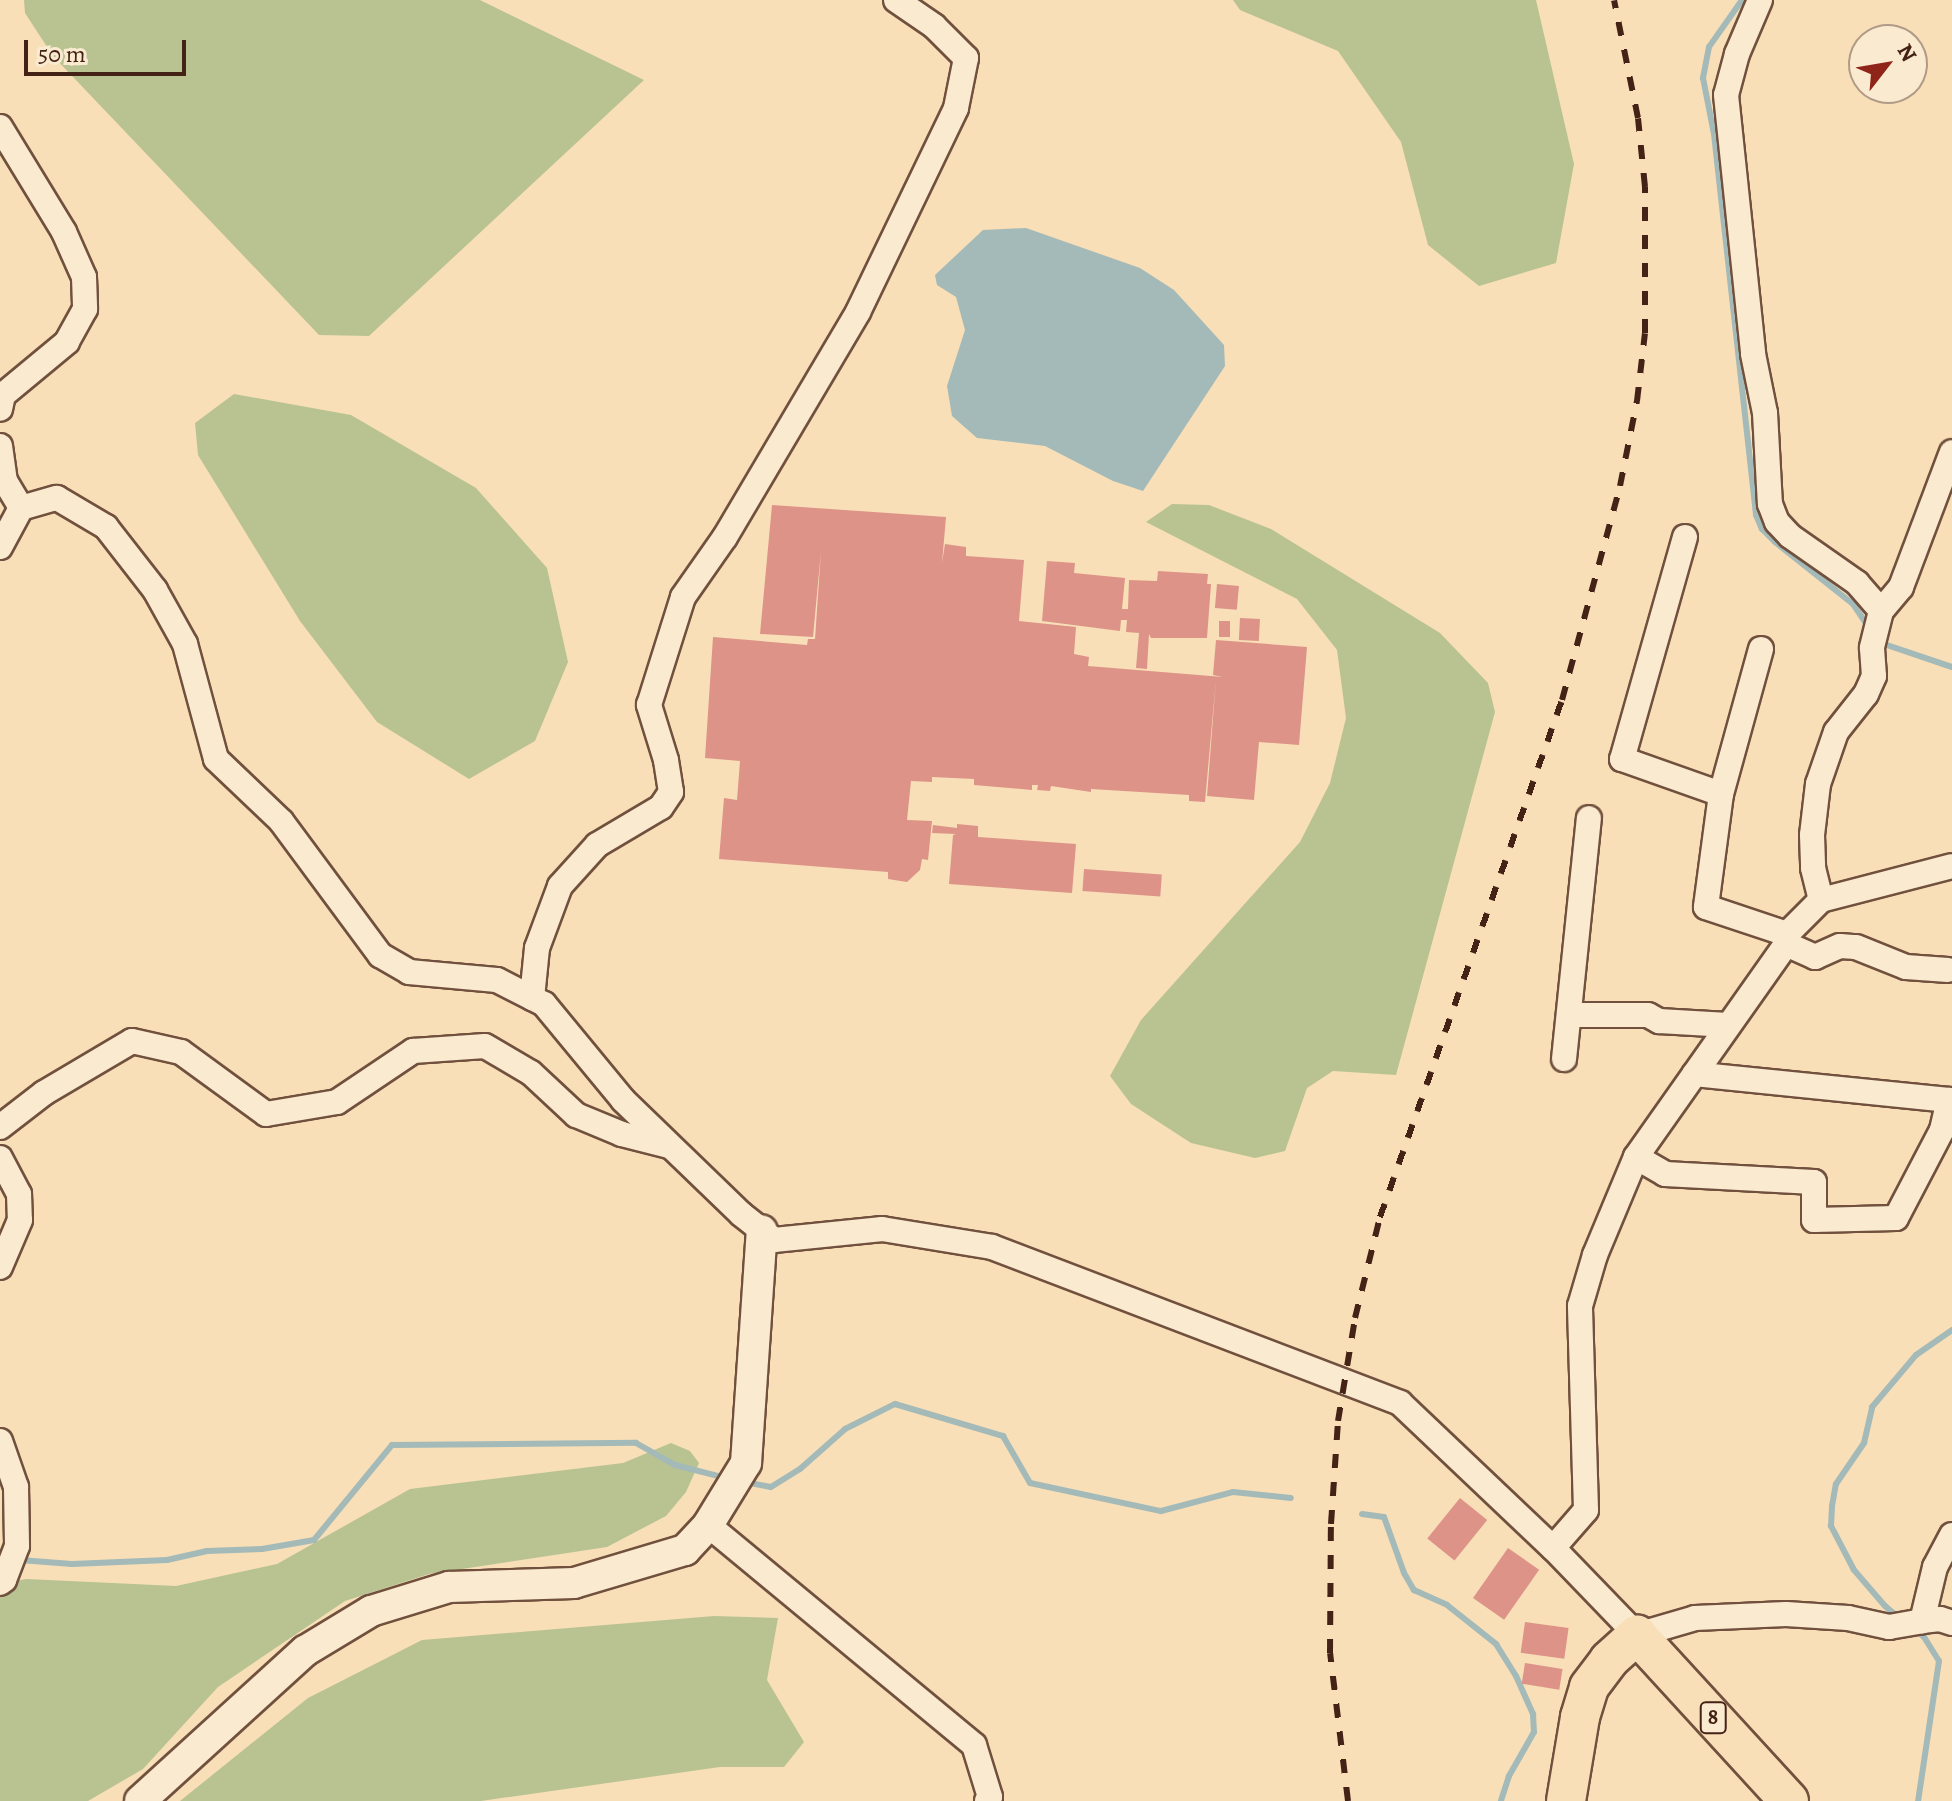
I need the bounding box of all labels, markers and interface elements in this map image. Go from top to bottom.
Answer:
scale bar [28,24,190,74]
north arrow [1848,24,1928,104]
text: 50 m [38,38,86,70]
text: N [1890,38,1924,67]
road number: 8 [1699,1700,1727,1736]

